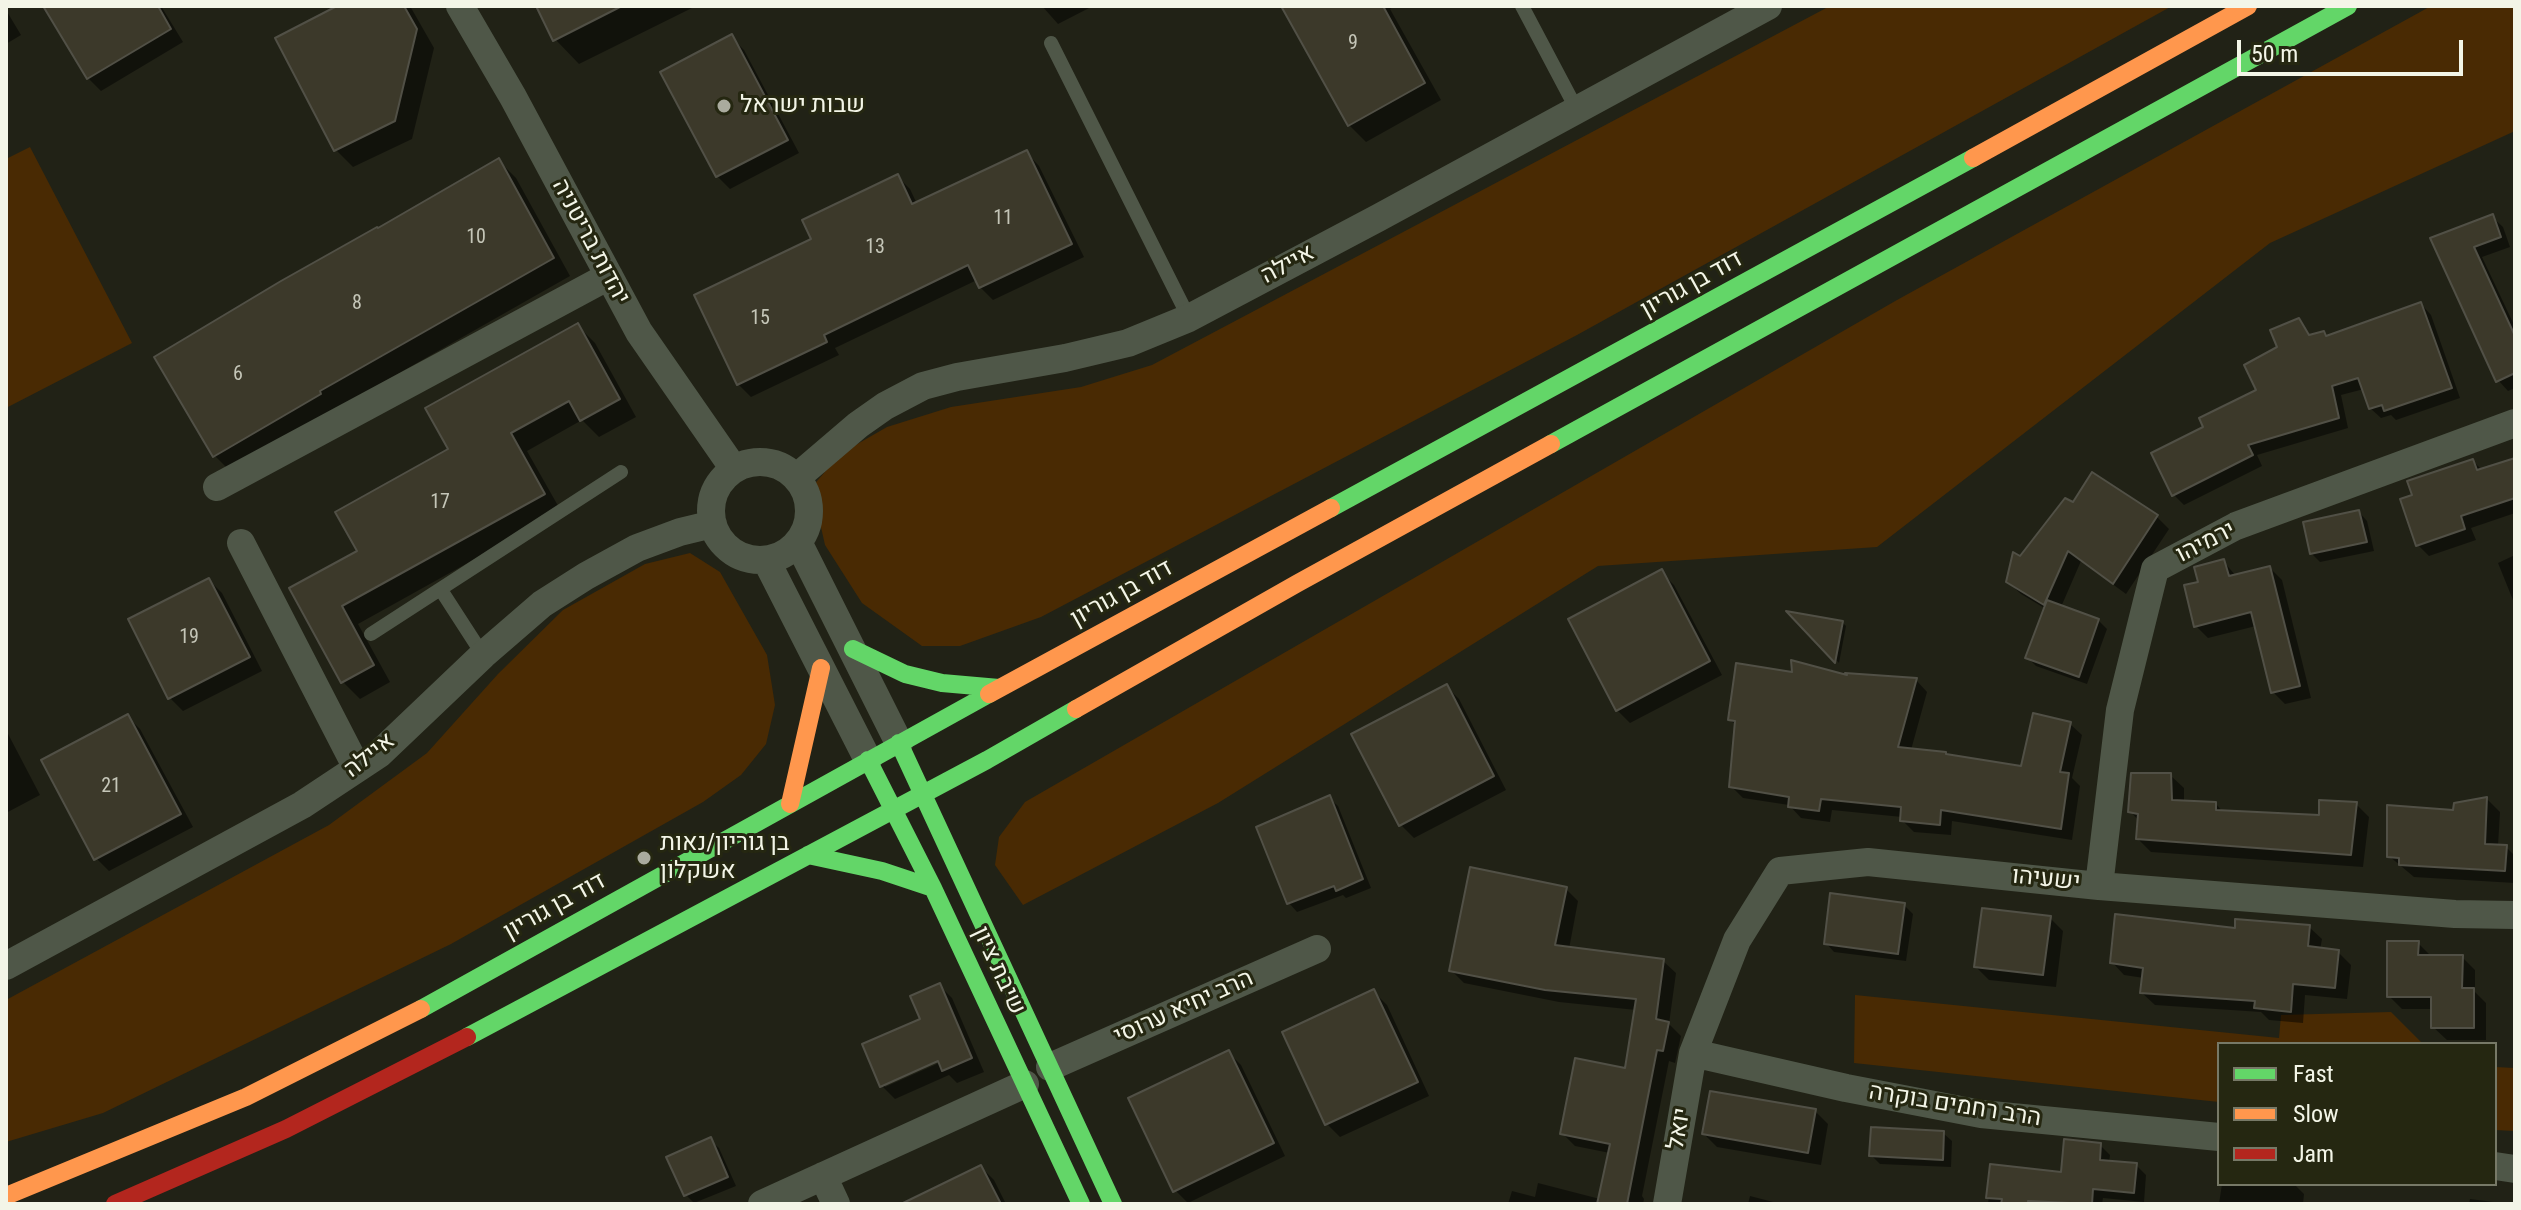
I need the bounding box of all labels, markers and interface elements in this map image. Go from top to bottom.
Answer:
scale bar [2241,24,2467,74]
house number: 9 [1348,32,1358,56]
text: 50 m [2251,40,2298,68]
place label: שבות ישראל [740,92,865,120]
marker: שבות ישראל [715,97,733,115]
street label: יהדות בריטניה [545,174,635,310]
house number: 11 [993,207,1013,231]
house number: 10 [466,226,486,250]
house number: 13 [865,236,885,260]
street label: איילה [1256,239,1320,291]
street label: דוד בן גוריון [1636,245,1748,325]
house number: 8 [352,292,362,316]
house number: 15 [750,307,770,331]
house number: 6 [233,363,243,387]
house number: 17 [430,491,450,515]
street label: ירמיהו [2172,516,2240,570]
street label: דוד בן גוריון [1066,554,1178,634]
house number: 19 [179,626,199,650]
street label: איילה [339,727,401,785]
house number: 21 [101,775,121,799]
place label: בן גוריון/נאות אשקלון [660,830,789,886]
marker: בן גוריון/נאות אשקלון [635,849,653,867]
street label: ישעיהו [2010,862,2082,898]
street label: דוד בן גוריון [499,867,611,947]
street label: שיבת ציון [965,922,1031,1020]
street label: הרב יחיא ערוסי [1110,964,1258,1052]
legend [2217,1042,2497,1186]
text: Fast [2293,1060,2334,1088]
street label: הרב רחמים בוקרה [1867,1078,2043,1134]
text: Slow [2293,1100,2339,1128]
street label: יואל [1662,1106,1698,1152]
text: Jam [2293,1140,2334,1168]

